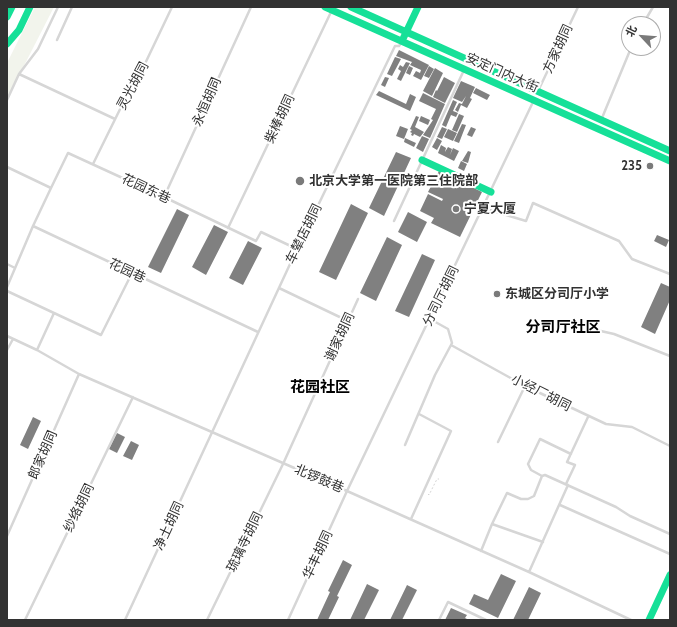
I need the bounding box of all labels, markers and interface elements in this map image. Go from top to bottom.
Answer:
north arrow [621,16,661,56]
street label: 方家胡同 [540,22,576,76]
text: 北 [622,23,640,39]
street label: 安定门内大街 [463,50,541,96]
street label: 灵光胡同 [114,59,152,113]
street label: 永恒胡同 [189,75,225,129]
street label: 柴棒胡同 [262,92,298,146]
place label: 235 [621,158,642,174]
marker: 235 [645,161,655,171]
street label: 花园东巷 [119,171,173,207]
place label: 北京大学第一医院第三住院部 [309,173,478,189]
marker: 北京大学第一医院第三住院部 [294,175,306,187]
street label: 车辇店胡同 [283,201,325,267]
place label: 宁夏大厦 [464,201,516,217]
marker: 宁夏大厦 [451,204,461,214]
street label: 花园巷 [106,256,148,286]
street label: 分司厅胡同 [420,263,462,329]
place label: 东城区分司厅小学 [505,286,609,302]
marker: 东城区分司厅小学 [492,289,502,299]
street label: 谢家胡同 [322,310,358,364]
district label: 分司厅社区 [526,319,600,337]
street label: 小经厂胡同 [509,371,573,415]
district label: 花园社区 [290,379,350,397]
street label: 郎家胡同 [25,428,61,482]
street label: 北锣鼓巷 [292,462,346,496]
street label: 纱络胡同 [61,481,97,535]
street label: 净土胡同 [151,499,187,553]
street label: 琉璃寺胡同 [224,509,266,575]
street label: 华丰胡同 [300,528,336,582]

